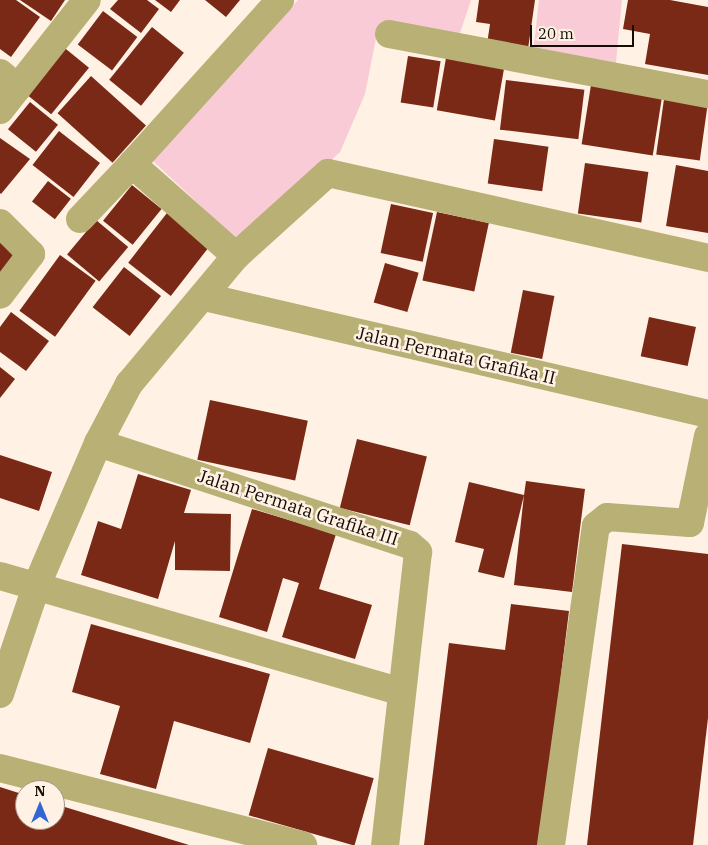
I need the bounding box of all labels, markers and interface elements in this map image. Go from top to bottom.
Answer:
scale bar [533,15,637,47]
text: 20 m [538,24,574,43]
street label: Jalan Permata Grafika II [354,323,558,389]
street label: Jalan Permata Grafika III [195,465,401,551]
north arrow [15,780,65,830]
text: N [34,782,46,800]

